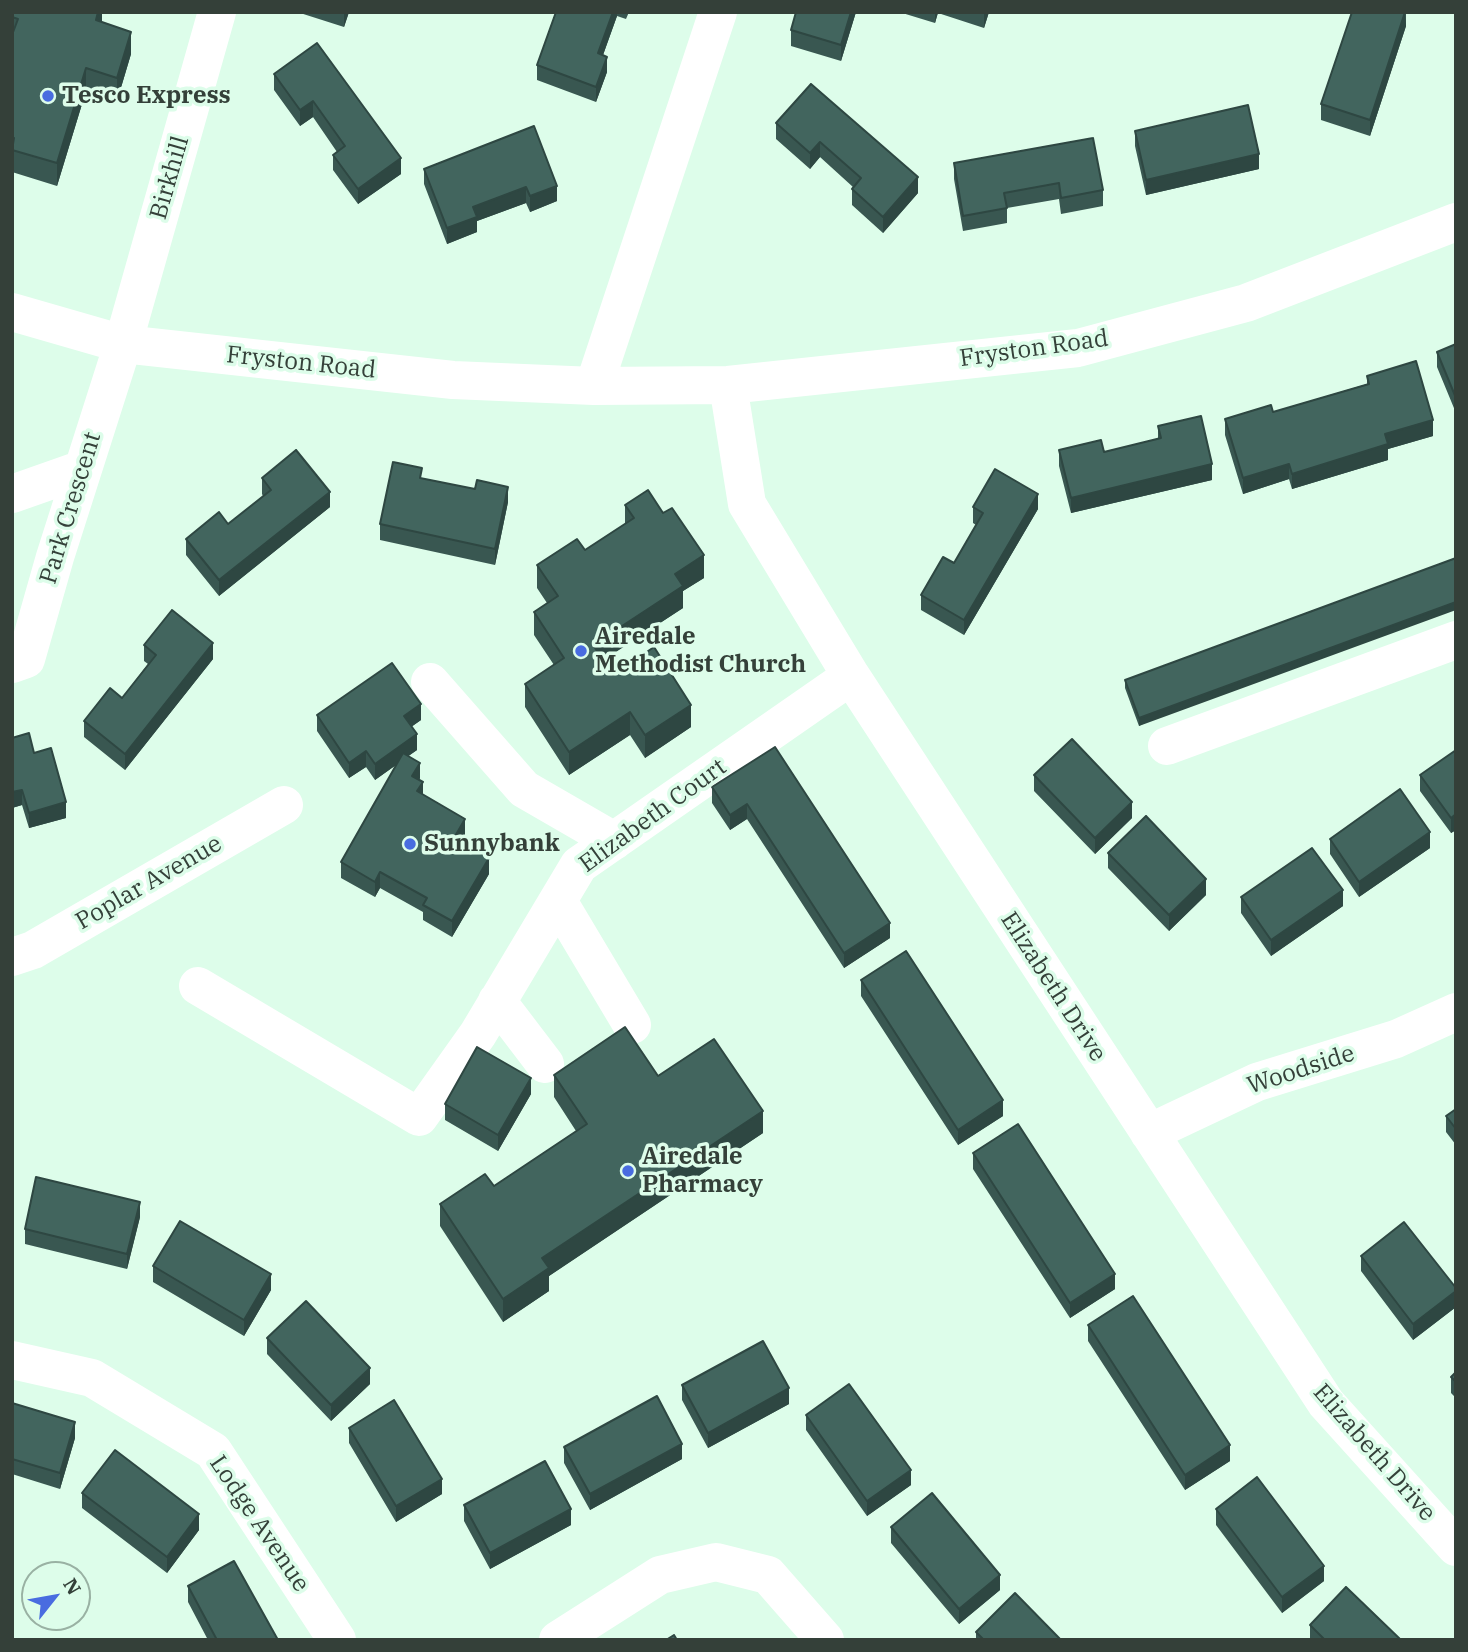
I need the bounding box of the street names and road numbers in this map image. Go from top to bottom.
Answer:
street label: Birkhill [144,133,196,223]
street label: Fryston Road [958,324,1110,374]
street label: Fryston Road [225,341,377,385]
street label: Park Crescent [34,429,108,587]
street label: Elizabeth Court [574,753,732,879]
street label: Poplar Avenue [71,830,227,936]
street label: Elizabeth Drive [994,907,1112,1067]
street label: Woodside [1244,1039,1358,1101]
street label: Elizabeth Drive [1307,1379,1441,1527]
street label: Lodge Avenue [203,1450,315,1598]

